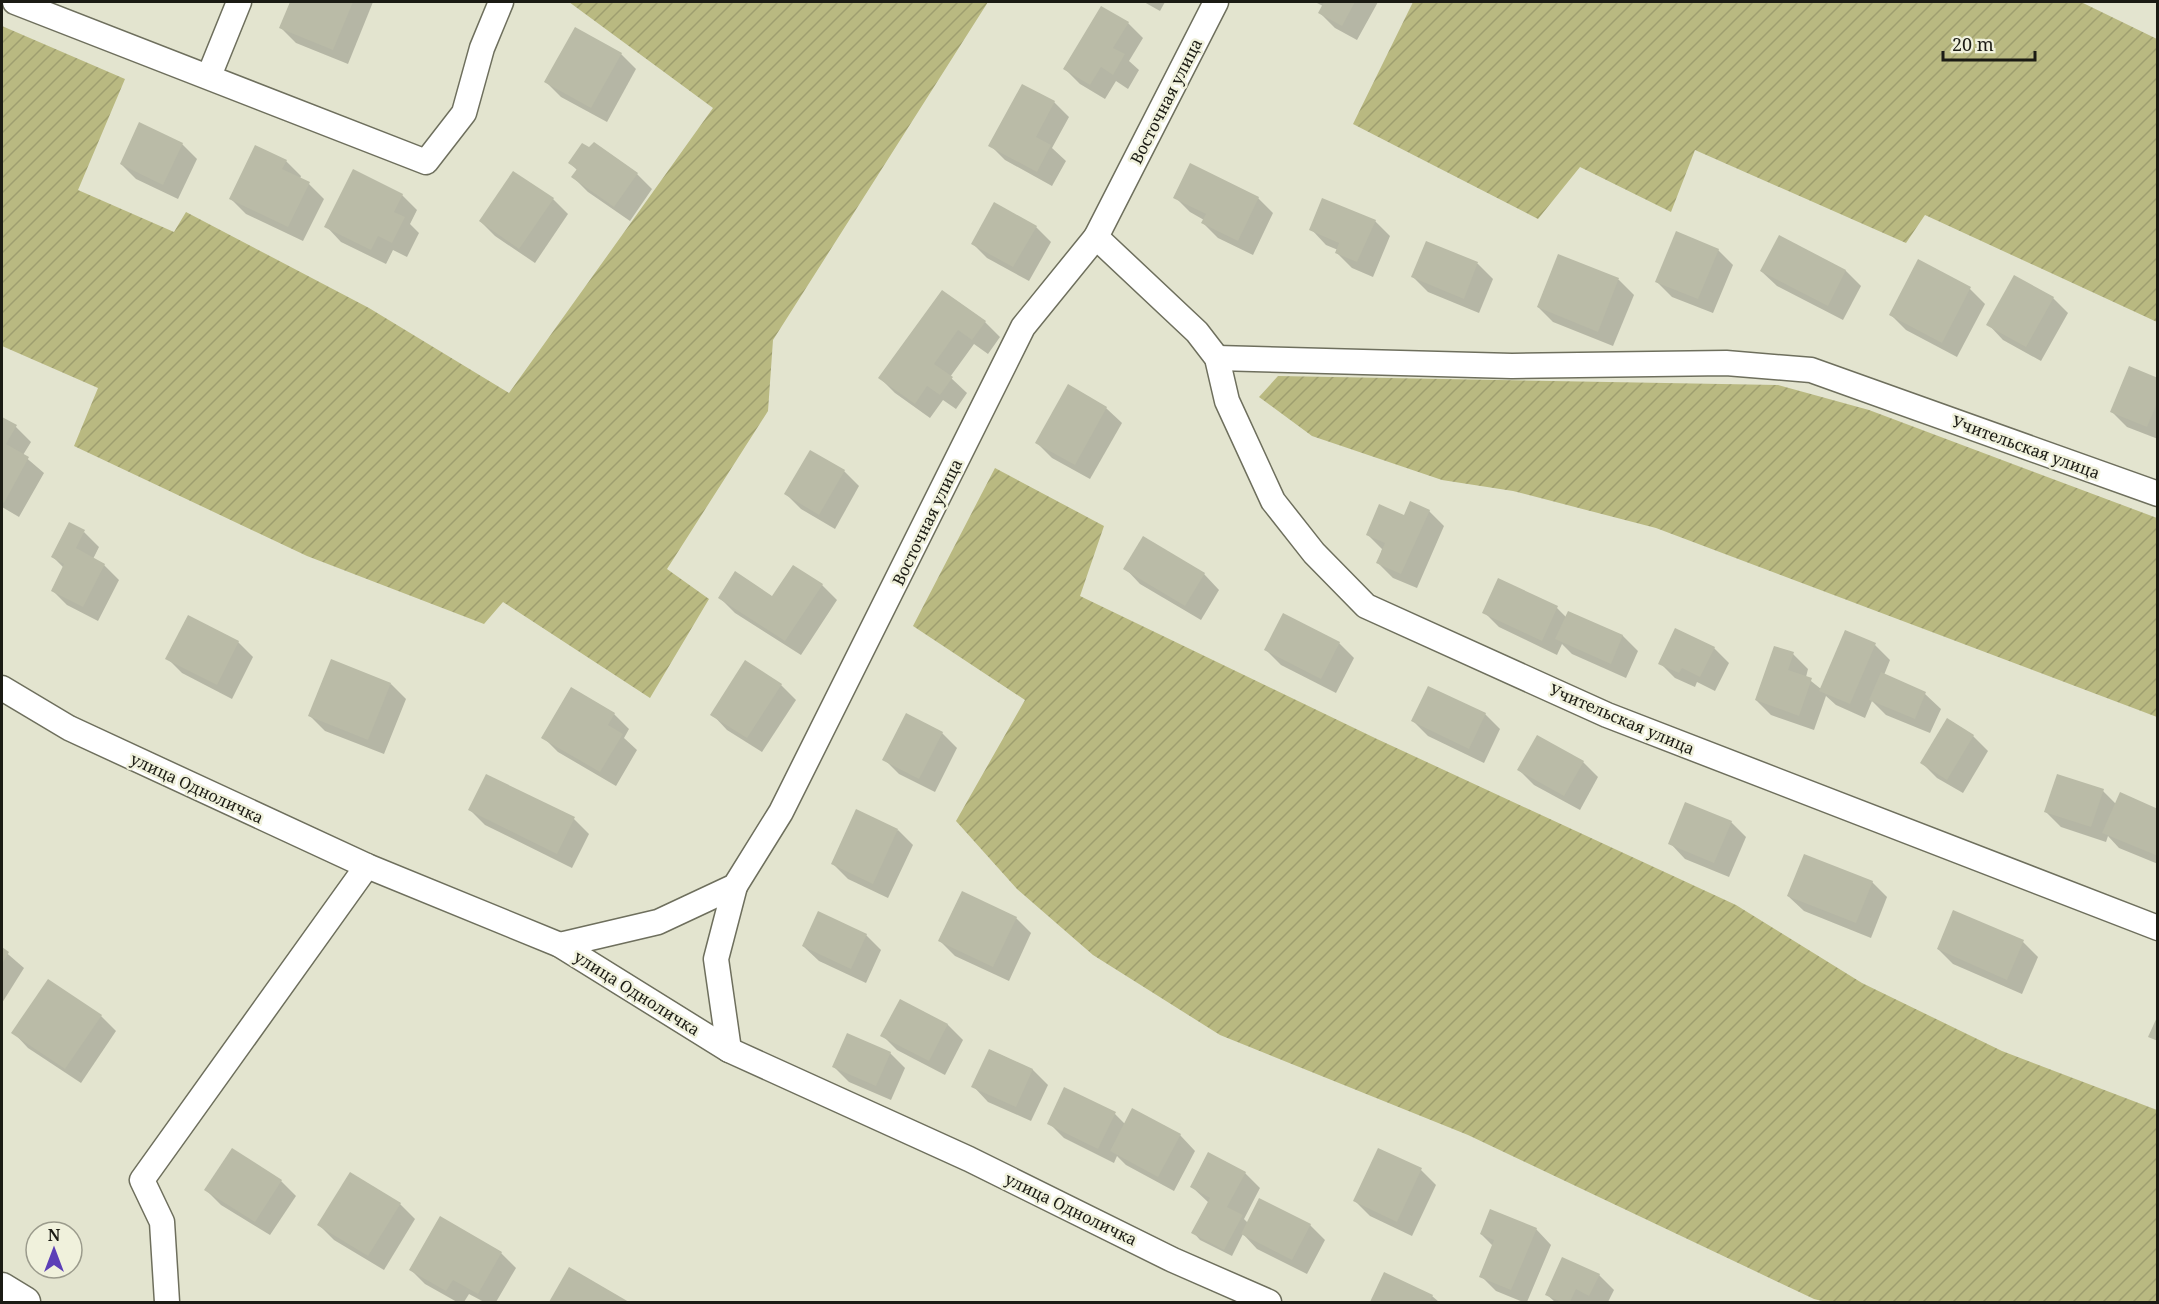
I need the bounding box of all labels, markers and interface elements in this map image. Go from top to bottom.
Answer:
scale bar [1943,24,2034,62]
text: 20 m [1952,32,1994,56]
street label: Восточная улица [1125,35,1207,167]
street label: Учительская улица [1949,410,2103,484]
street label: Восточная улица [887,455,967,589]
street label: Учительская улица [1546,678,1698,760]
street label: улица Одноличка [127,747,267,829]
street label: улица Одноличка [570,945,704,1041]
street label: улица Одноличка [1001,1167,1141,1251]
north arrow [24,1220,84,1280]
text: N [48,1224,61,1246]

